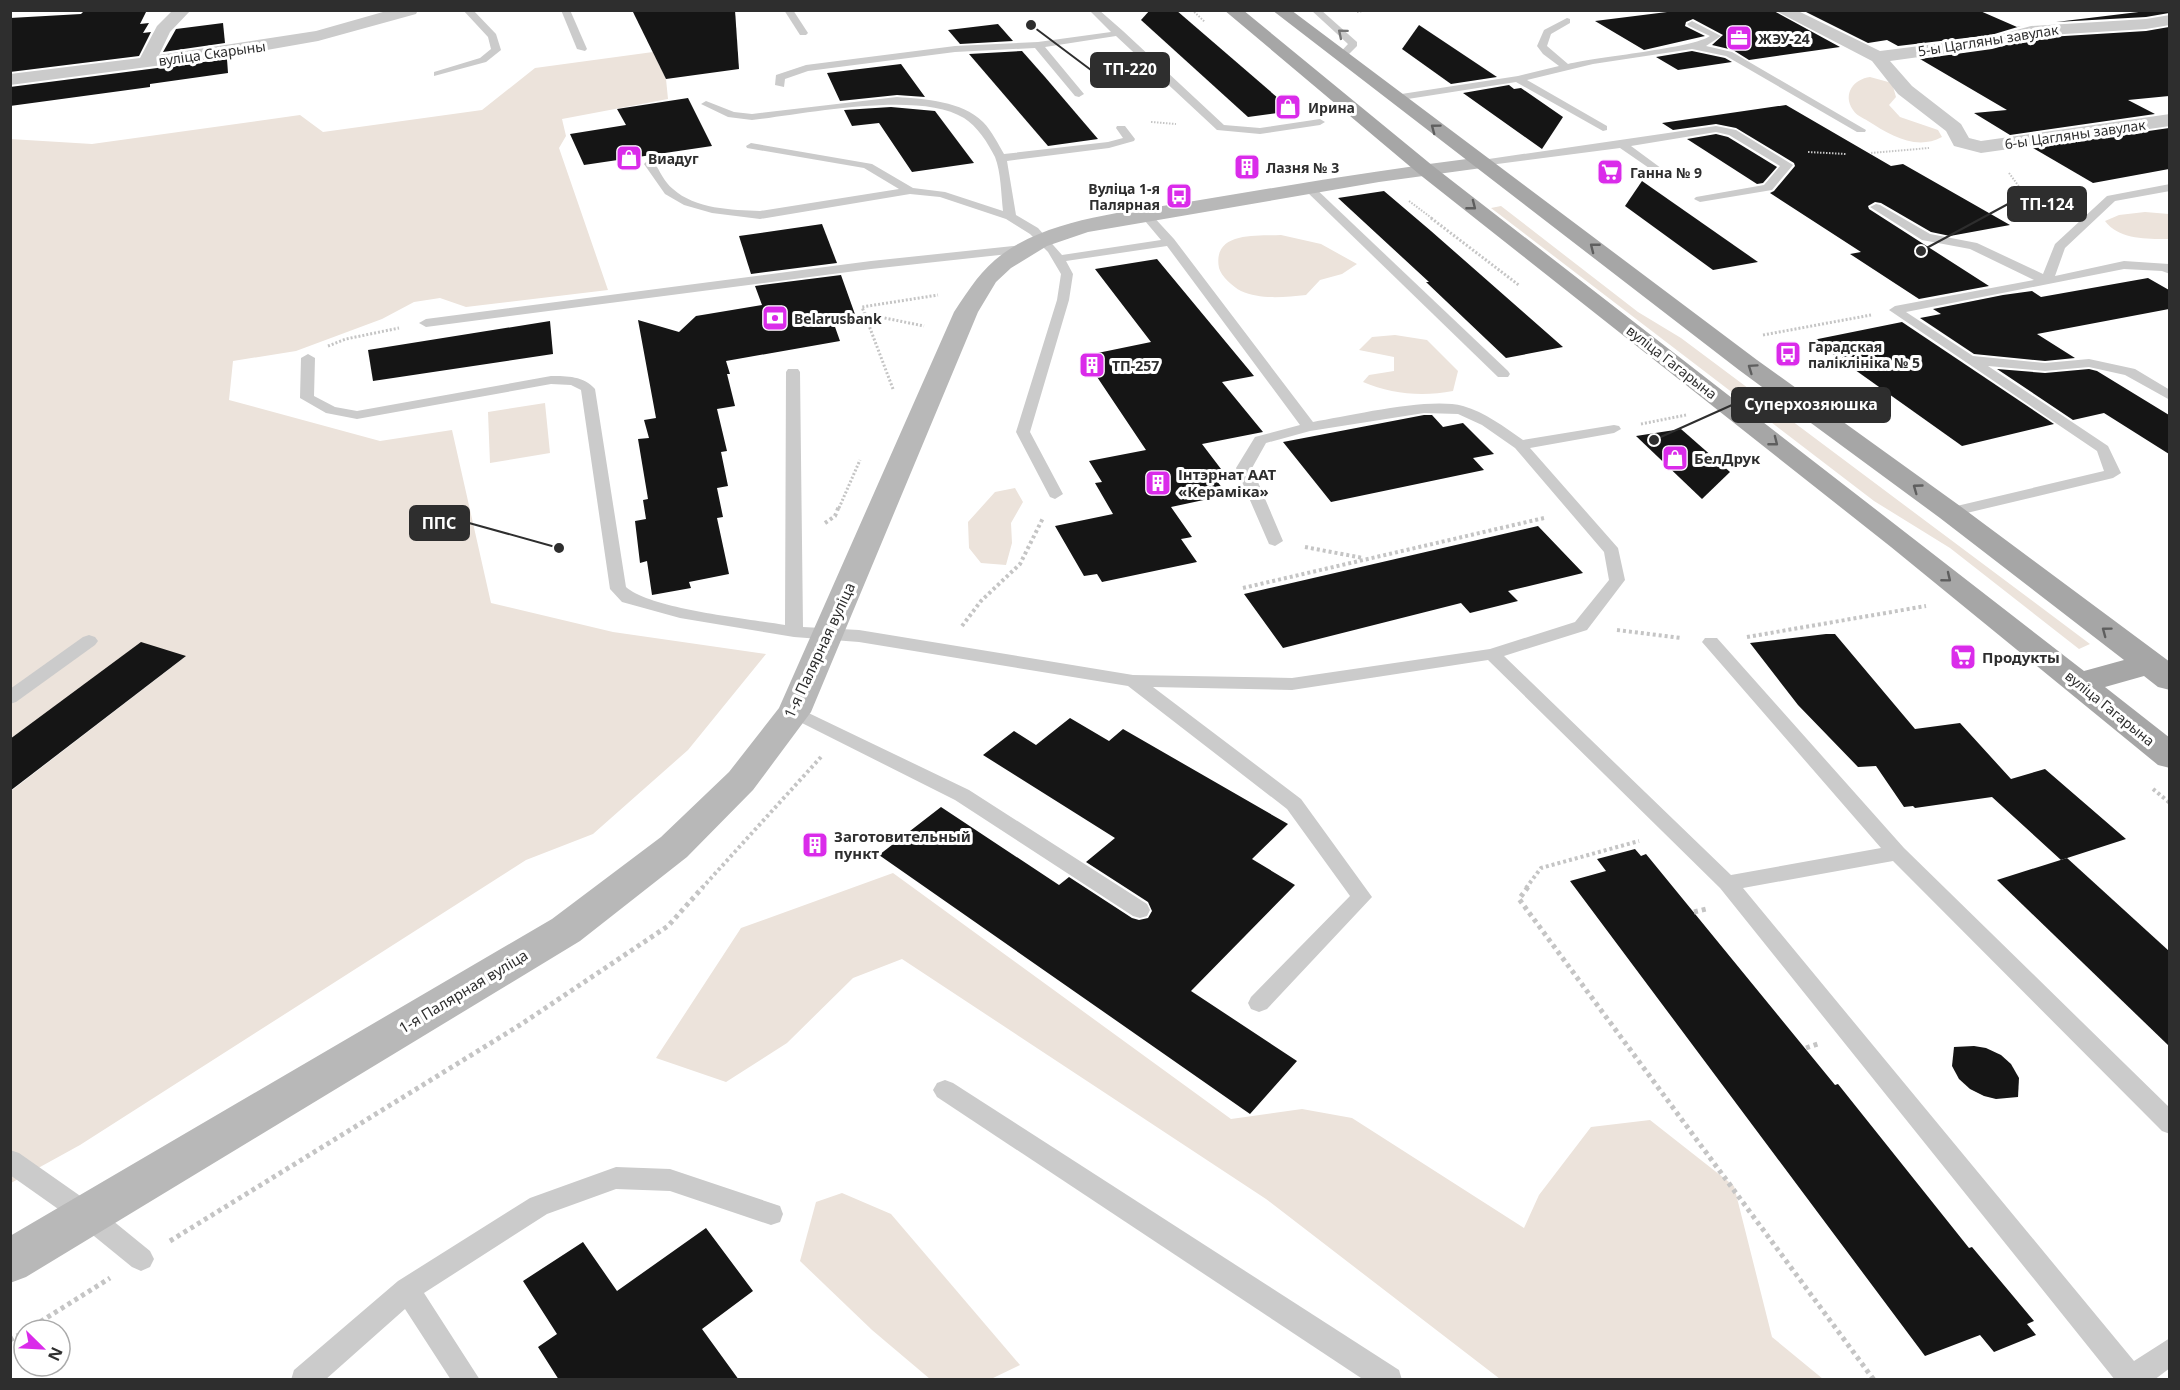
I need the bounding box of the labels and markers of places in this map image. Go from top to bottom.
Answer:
office icon: ЖЭУ-24 [1724,23,1754,53]
place label: ЖЭУ-24 [1758,29,1810,48]
callout: ТП-220 [1091,53,1169,87]
shop icon: Ирина [1273,92,1303,122]
place label: Ирина [1308,98,1355,117]
shop icon: Виадуг [614,143,644,173]
place label: Виадуг [648,149,699,168]
building icon: Лазня № 3 [1232,152,1262,182]
supermarket icon: Ганна № 9 [1595,157,1625,187]
place label: Лазня № 3 [1266,158,1339,177]
place label: Ганна № 9 [1630,163,1702,182]
place label: Вуліца 1-я Палярная [1088,179,1160,214]
bus stop icon: Вуліца 1-я Палярная [1164,181,1194,211]
callout: ТП-124 [2008,187,2086,221]
bank icon: Belarusbank [760,303,790,333]
place label: Belarusbank [794,309,882,328]
place label: Гарадская паліклініка № 5 [1808,337,1920,372]
bus stop icon: Гарадская паліклініка № 5 [1773,339,1803,369]
building icon: ТП-257 [1077,350,1107,380]
place label: ТП-257 [1112,356,1159,375]
callout: Суперхозяюшка [1732,388,1890,422]
shop icon: БелДрук [1660,443,1690,473]
place label: БелДрук [1694,448,1761,468]
place label: Інтэрнат ААТ «Кераміка» [1178,464,1276,501]
building icon: Інтэрнат ААТ «Кераміка» [1143,468,1173,498]
callout: ППС [410,506,469,540]
supermarket icon: Продукты [1948,642,1978,672]
place label: Продукты [1982,647,2060,667]
place label: Заготовительный пункт [834,826,971,863]
building icon: Заготовительный пункт [800,830,830,860]

